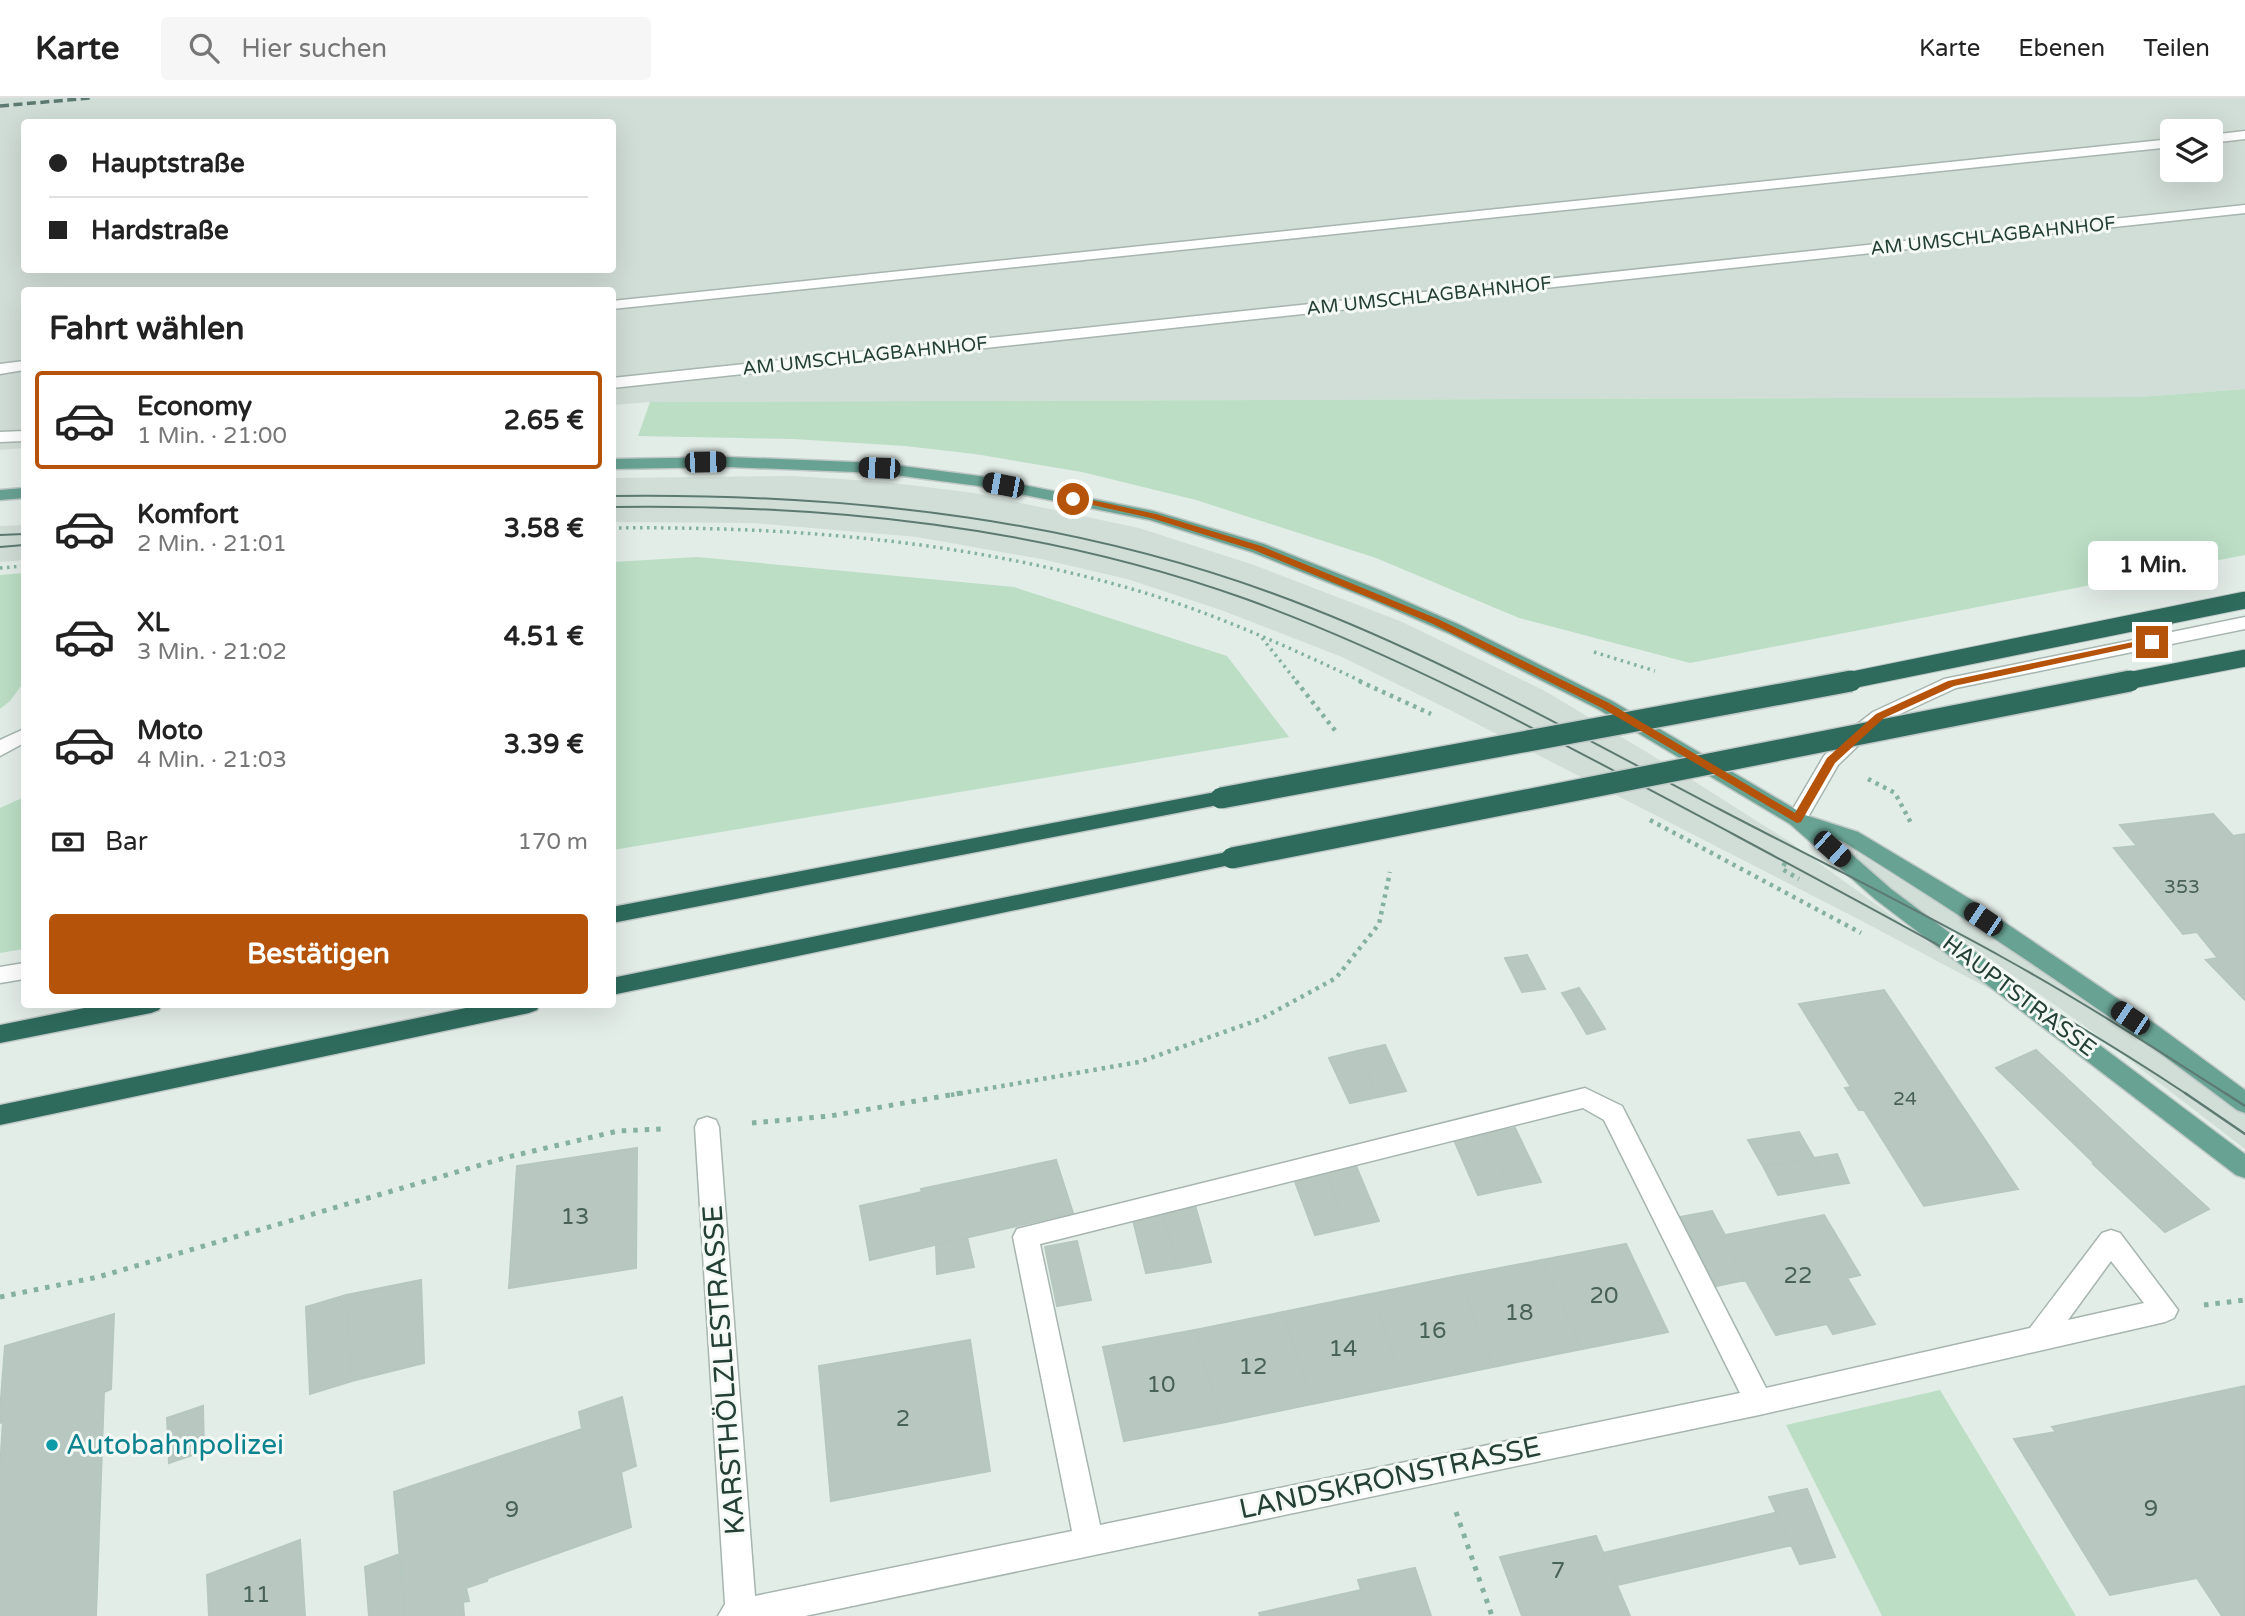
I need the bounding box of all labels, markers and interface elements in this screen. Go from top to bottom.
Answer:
search box [161,17,651,80]
text: Karte [35,29,119,68]
icon: search [185,29,223,67]
text: Hier suchen [241,33,387,64]
text: Karte [1919,34,1980,63]
text: Ebenen [2018,34,2105,63]
text: Teilen [2143,34,2210,63]
map controls [2160,119,2223,182]
button: layers [2160,119,2223,182]
text: Hauptstraße [91,148,245,179]
street label: AM UMSCHLAGBAHNHOF [1869,212,2117,260]
text: Hardstraße [91,215,229,246]
street label: AM UMSCHLAGBAHNHOF [1305,272,1553,320]
text: Fahrt wählen [49,310,245,348]
street label: AM UMSCHLAGBAHNHOF [741,332,989,380]
icon: car [53,389,116,452]
text: Economy [137,391,252,422]
text: 2.65 € [504,405,584,436]
text: 1 Min. · 21:00 [137,422,287,450]
car [684,451,727,473]
car [858,457,901,479]
car [981,471,1026,499]
route start [1057,483,1089,515]
icon: car [53,497,116,560]
text: Komfort [137,499,239,530]
text: 3.58 € [504,513,584,544]
text: 2 Min. · 21:01 [137,530,287,558]
callout: 1 Min. [2087,540,2217,589]
text: 1 Min. [2119,551,2187,579]
icon: car [53,605,116,668]
text: XL [137,607,169,638]
text: 4.51 € [504,621,584,652]
route end [2136,626,2168,658]
text: 3 Min. · 21:02 [137,638,287,666]
icon: car [53,713,116,776]
text: Moto [137,715,203,746]
text: 3.39 € [504,729,584,760]
text: 4 Min. · 21:03 [137,746,287,774]
icon: cash [49,823,87,861]
text: Bar [105,826,148,857]
car [1810,827,1855,871]
text: 170 m [518,828,588,856]
house number: 353 [2164,876,2200,898]
car [1960,899,2007,939]
button: Bestätigen [49,914,588,994]
street label: HAUPTSTRASSE [1937,929,2101,1063]
car [2107,998,2154,1038]
house number: 24 [1893,1088,1917,1110]
house number: 13 [561,1203,589,1231]
street label: KARSTHÖLZLESTRASSE [696,1204,752,1536]
house number: 22 [1784,1262,1812,1290]
house number: 20 [1590,1282,1618,1310]
house number: 18 [1505,1299,1533,1327]
house number: 16 [1418,1317,1446,1345]
house number: 14 [1329,1335,1357,1363]
house number: 12 [1239,1353,1267,1381]
house number: 10 [1147,1371,1175,1399]
house number: 2 [896,1405,910,1433]
place label: Autobahnpolizei [66,1428,284,1462]
street label: LANDSKRONSTRASSE [1236,1429,1544,1527]
marker: Autobahnpolizei [44,1437,60,1453]
house number: 9 [2144,1495,2158,1523]
house number: 9 [505,1496,519,1524]
house number: 7 [1551,1557,1565,1585]
house number: 11 [242,1581,270,1609]

